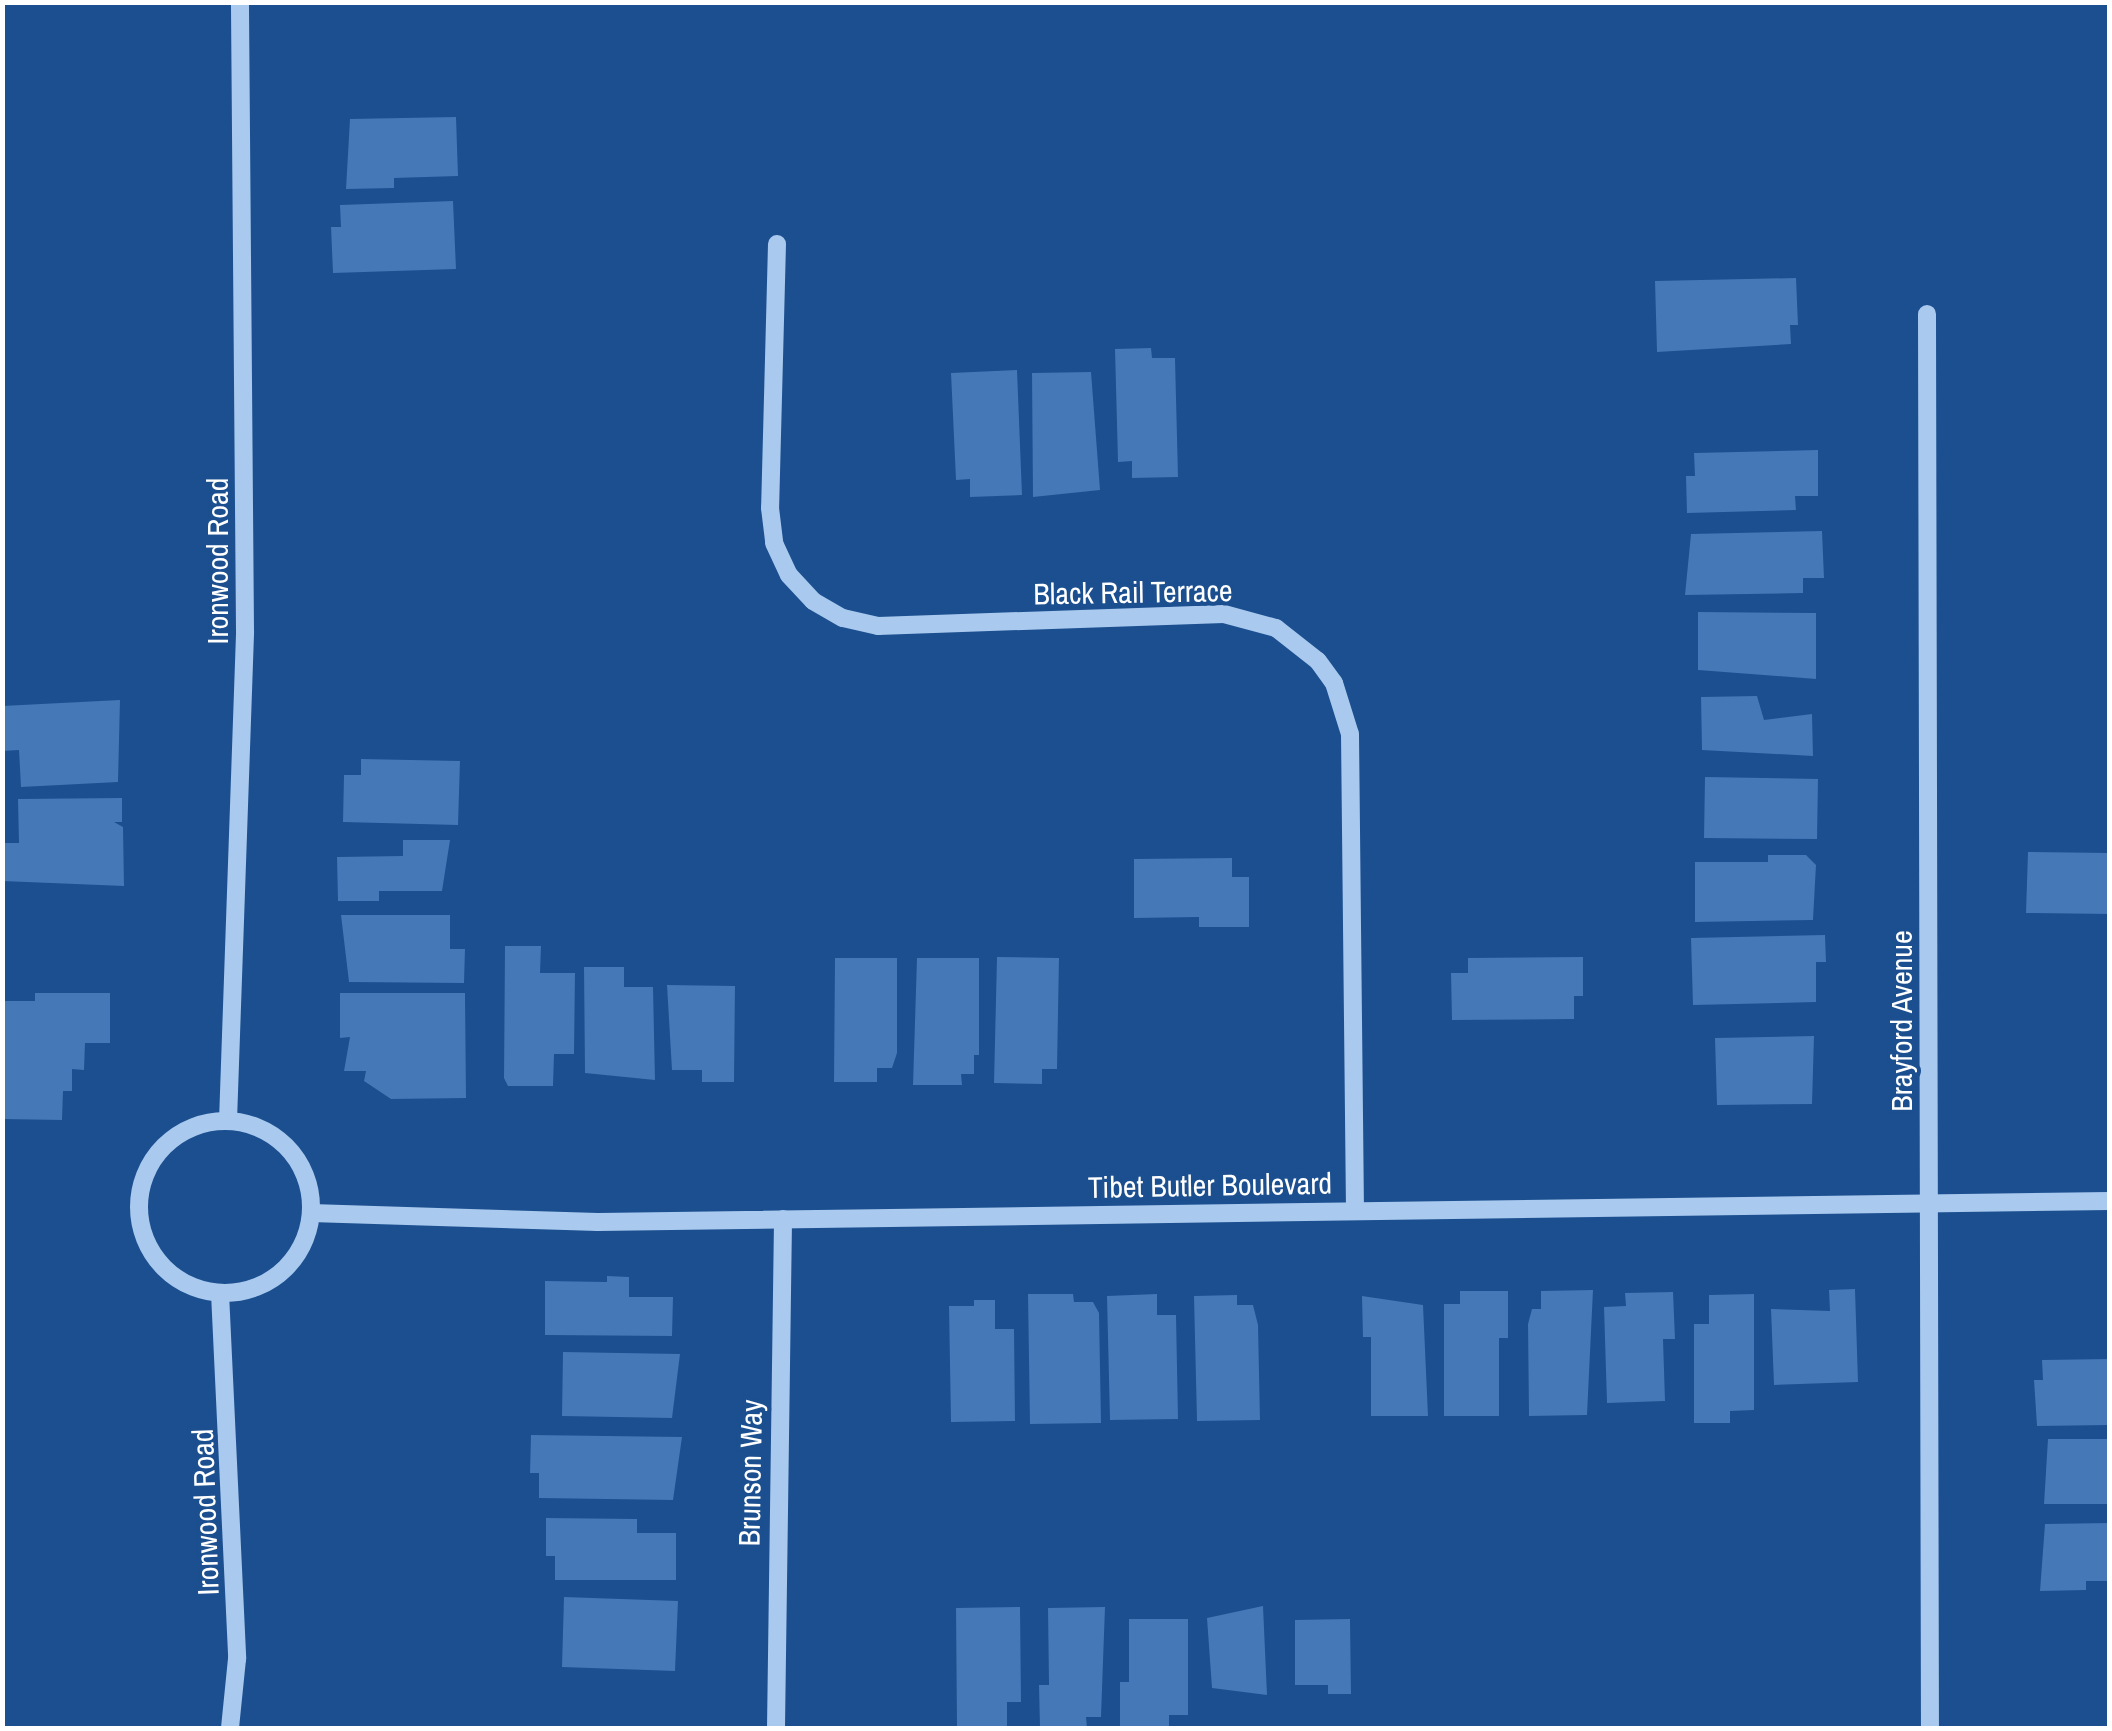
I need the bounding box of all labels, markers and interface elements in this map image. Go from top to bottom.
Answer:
street label: Ironwood Road [199,478,235,644]
street label: Black Rail Terrace [1033,572,1233,612]
street label: Brayford Avenue [1883,930,1919,1112]
street label: Tibet Butler Boulevard [1088,1165,1332,1205]
street label: Brunson Way [731,1399,769,1547]
street label: Ironwood Road [184,1428,226,1596]

